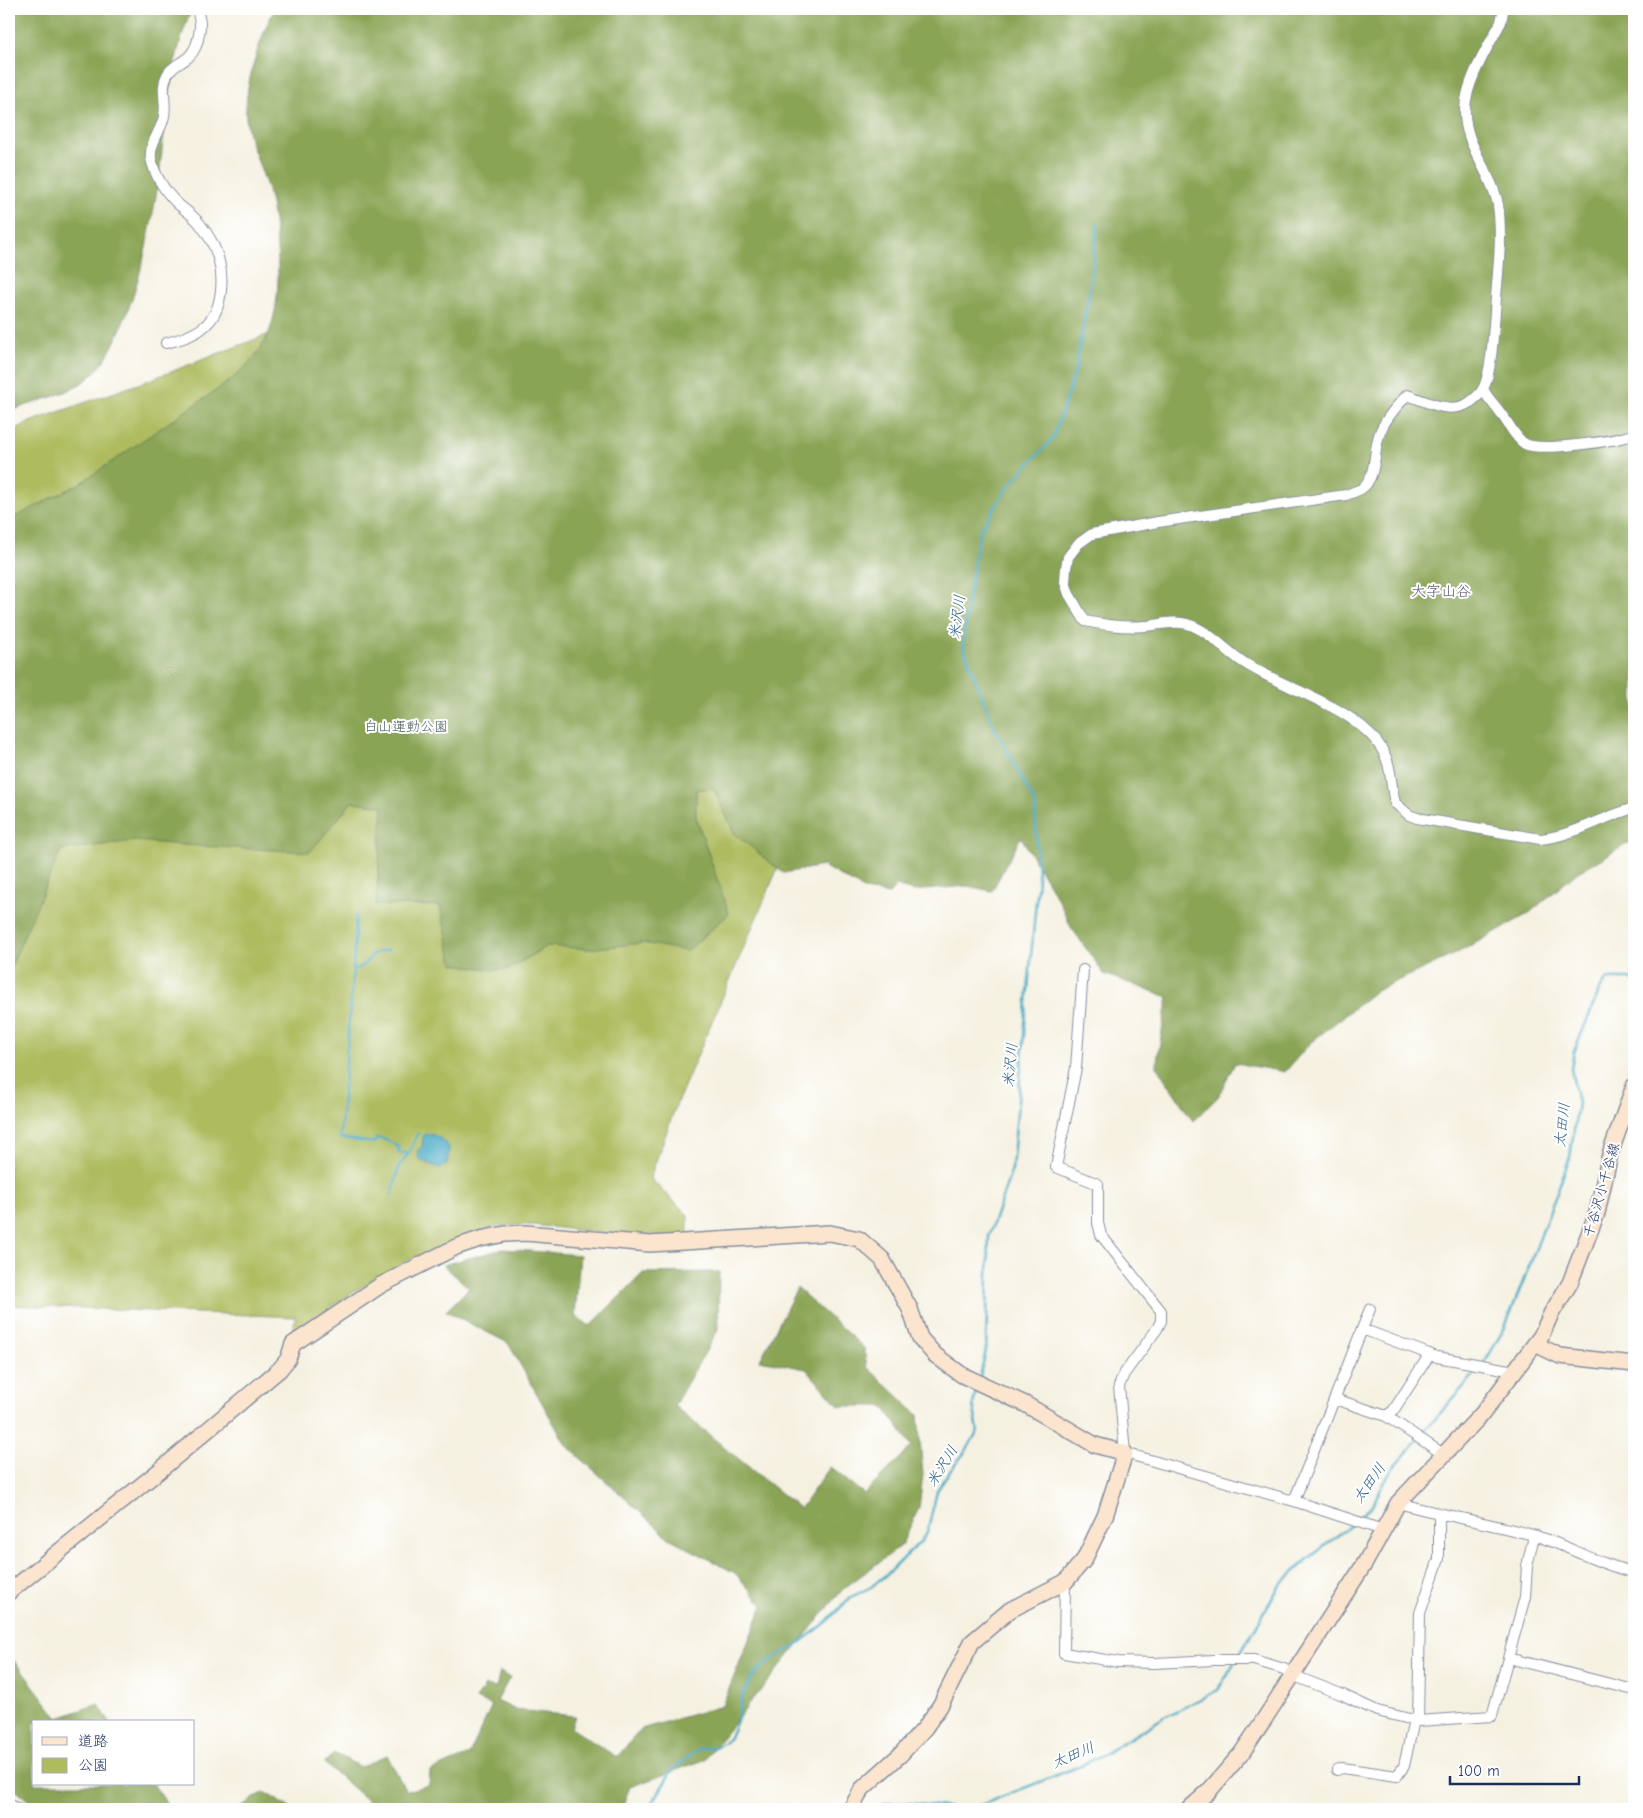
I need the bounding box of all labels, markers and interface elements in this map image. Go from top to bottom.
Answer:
district label: 大字山谷 [1411,582,1471,600]
water label: 米沢川 [945,594,969,640]
park label: 白山運動公園 [364,718,448,735]
water label: 米沢川 [999,1042,1021,1088]
water label: 太田川 [1551,1102,1573,1148]
street label: 千谷沢小千谷線 [1580,1141,1623,1240]
water label: 米沢川 [922,1442,962,1490]
water label: 太田川 [1349,1459,1389,1507]
legend [32,1720,195,1786]
text: 道路 [78,1732,108,1750]
water label: 太田川 [1049,1738,1097,1772]
scale bar [1450,1753,1579,1785]
text: 公園 [78,1756,108,1774]
text: 100 m [1458,1762,1500,1780]

